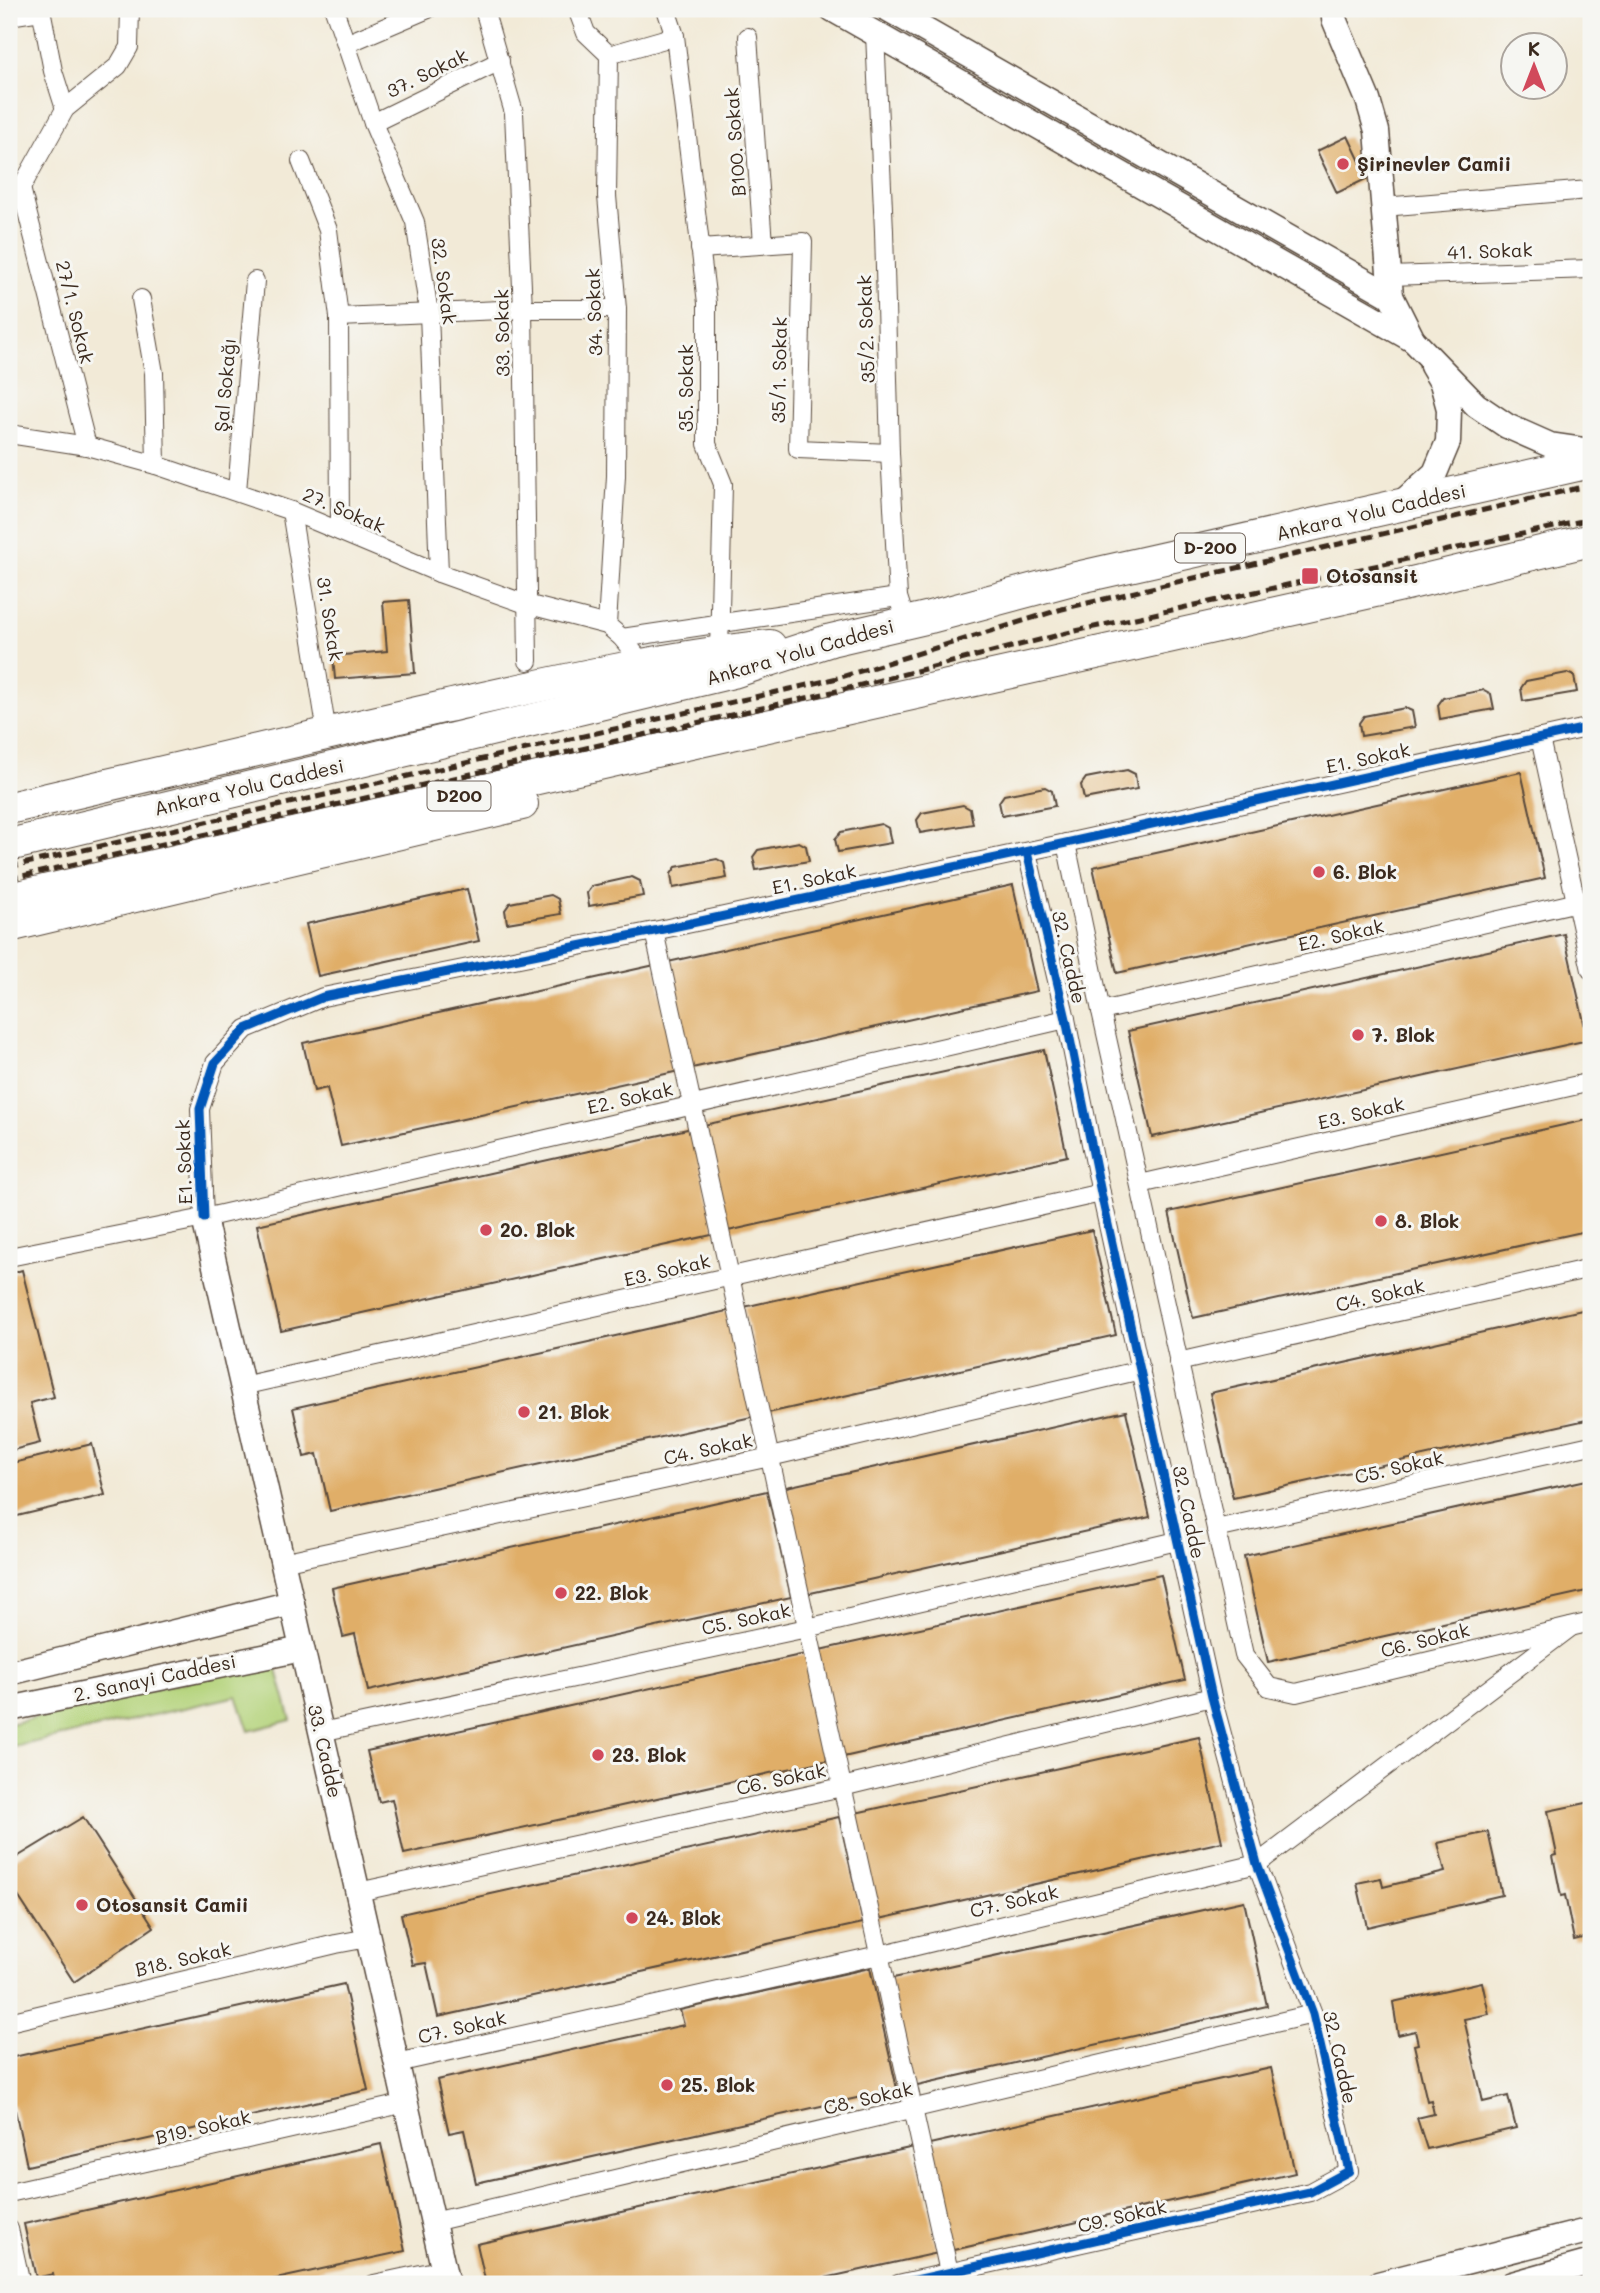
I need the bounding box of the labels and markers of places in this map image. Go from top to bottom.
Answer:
place label: Şirinevler Camii [1357,151,1511,176]
marker: Şirinevler Camii [1335,156,1351,172]
place label: Otosansit [1326,563,1418,588]
marker: Otosansit [1300,566,1320,586]
place label: 6. Blok [1333,859,1397,884]
marker: 6. Blok [1311,864,1327,880]
place label: 7. Blok [1372,1022,1435,1047]
marker: 7. Blok [1350,1027,1366,1043]
place label: 8. Blok [1395,1208,1459,1233]
marker: 8. Blok [1373,1213,1389,1229]
place label: 20. Blok [500,1217,575,1242]
marker: 20. Blok [478,1222,494,1238]
place label: 21. Blok [538,1399,609,1424]
marker: 21. Blok [516,1404,532,1420]
place label: 22. Blok [575,1580,649,1605]
marker: 22. Blok [553,1585,569,1601]
place label: 23. Blok [612,1742,686,1767]
marker: 23. Blok [590,1747,606,1763]
place label: Otosansit Camii [96,1892,249,1917]
marker: Otosansit Camii [74,1897,90,1913]
place label: 24. Blok [646,1905,721,1930]
marker: 24. Blok [624,1910,640,1926]
place label: 25. Blok [681,2072,755,2097]
marker: 25. Blok [659,2077,675,2093]

